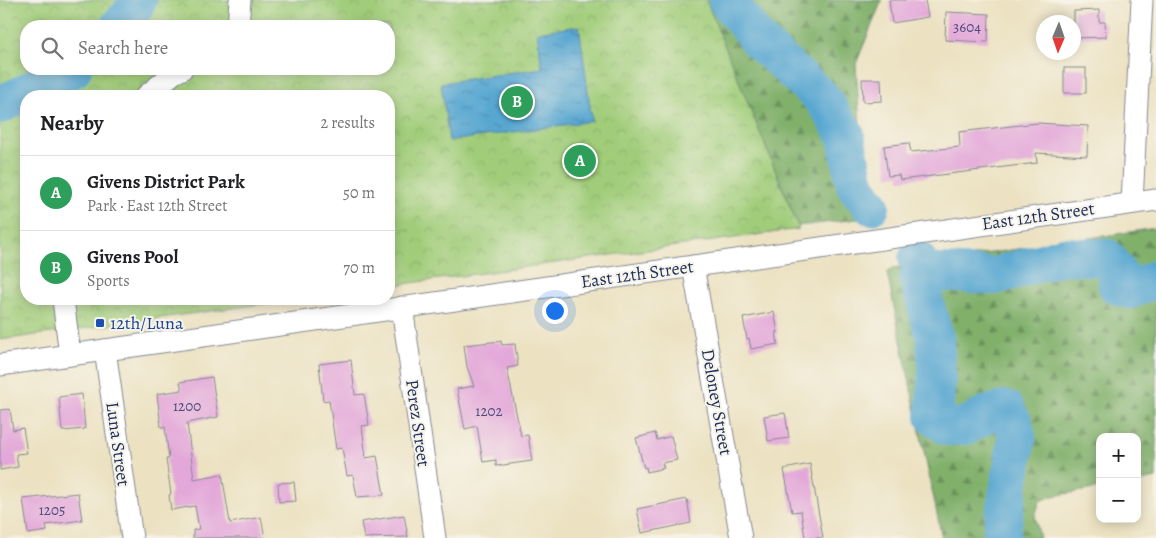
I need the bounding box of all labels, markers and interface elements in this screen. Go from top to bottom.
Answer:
north arrow [1036,15,1081,60]
house number: 3604 [953,17,981,37]
search box [20,20,395,75]
icon: search [38,34,66,62]
text: Search here [78,35,168,61]
pin: B [501,83,533,121]
text: Nearby [40,109,103,137]
text: 2 results [320,112,375,134]
pin: A [564,142,596,180]
text: Givens District Park [87,169,245,195]
text: A [51,182,61,204]
text: 50 m [343,182,375,204]
text: Park · East 12th Street [87,195,227,217]
street label: East 12th Street [980,196,1096,236]
text: Givens Pool [87,244,179,270]
street label: East 12th Street [579,254,695,294]
text: B [51,257,61,279]
text: 70 m [343,257,375,279]
text: Sports [87,270,130,292]
your location [542,298,568,324]
place label: 12th/Luna [110,311,184,335]
marker: 12th/Luna [94,317,106,329]
street label: Deloney Street [696,347,738,457]
street label: Perez Street [400,378,436,468]
house number: 1200 [173,396,201,416]
street label: Luna Street [100,400,136,488]
house number: 1202 [475,401,503,421]
map controls [1096,433,1141,523]
button: + [1096,433,1141,478]
button: − [1096,478,1141,523]
house number: 1205 [39,500,65,520]

